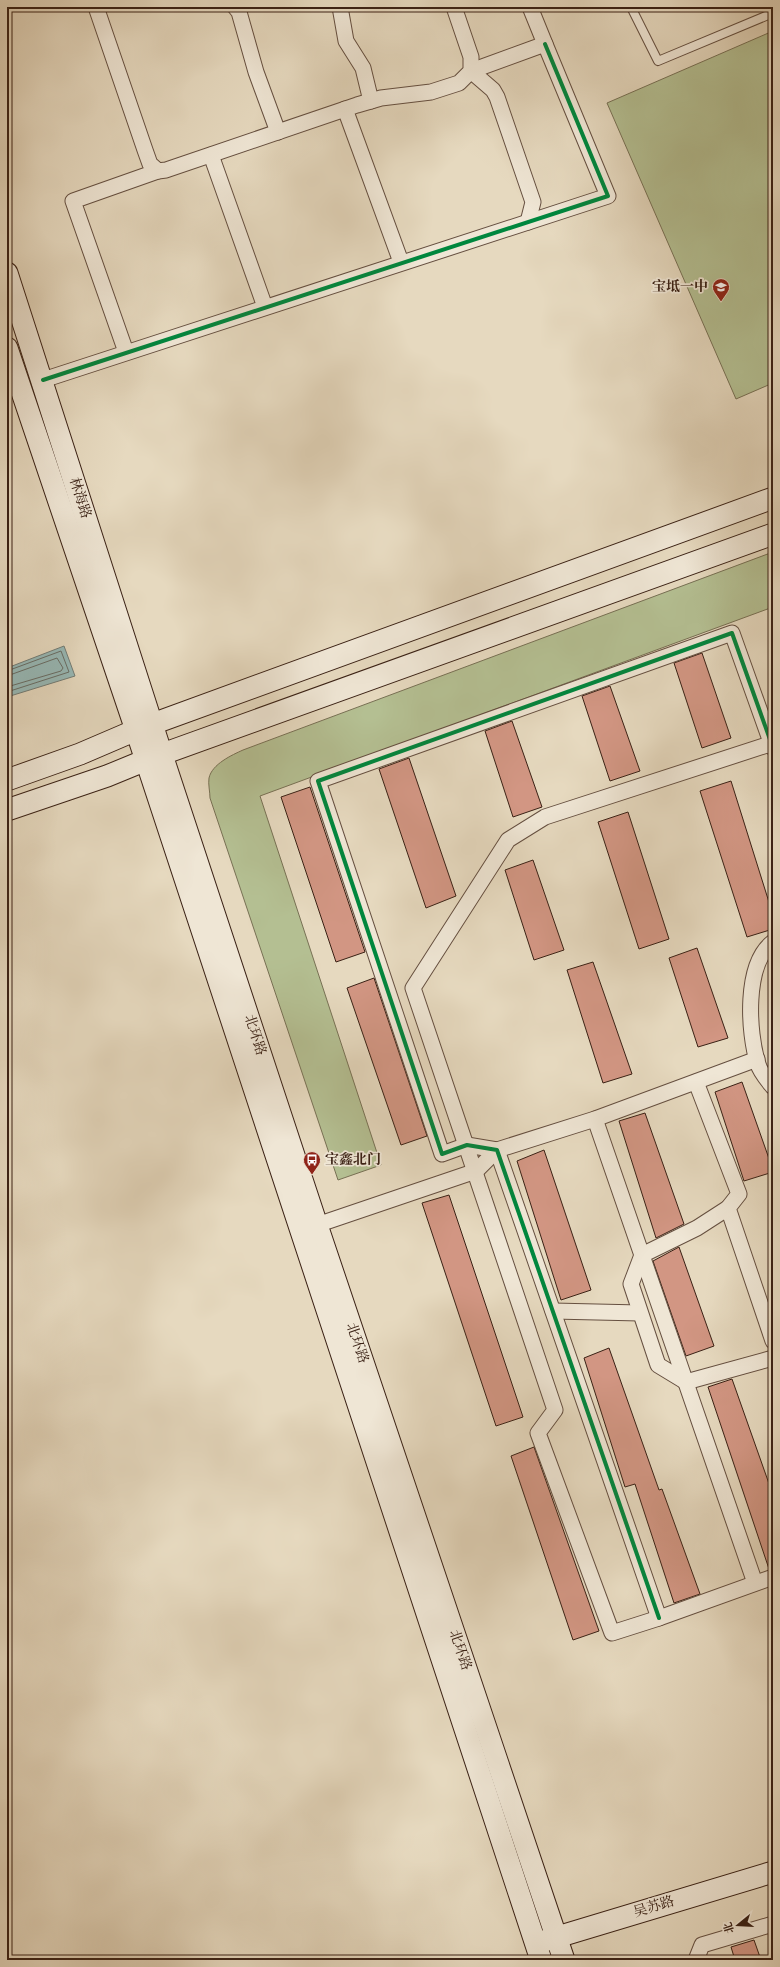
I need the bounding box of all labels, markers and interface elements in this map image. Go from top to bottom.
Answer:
school or university icon: 宝坻一中 [711,277,731,302]
place label: 宝坻一中 [652,278,708,296]
street label: 林海路 [65,475,95,521]
street label: 北环路 [240,1012,270,1058]
bus stop icon: 宝鑫北门 [302,1150,322,1175]
place label: 宝鑫北门 [325,1151,381,1169]
street label: 北环路 [342,1320,372,1366]
street label: 北环路 [445,1627,475,1673]
street label: 吴苏路 [631,1892,677,1922]
north arrow [718,1905,758,1945]
text: 北 [721,1920,738,1935]

